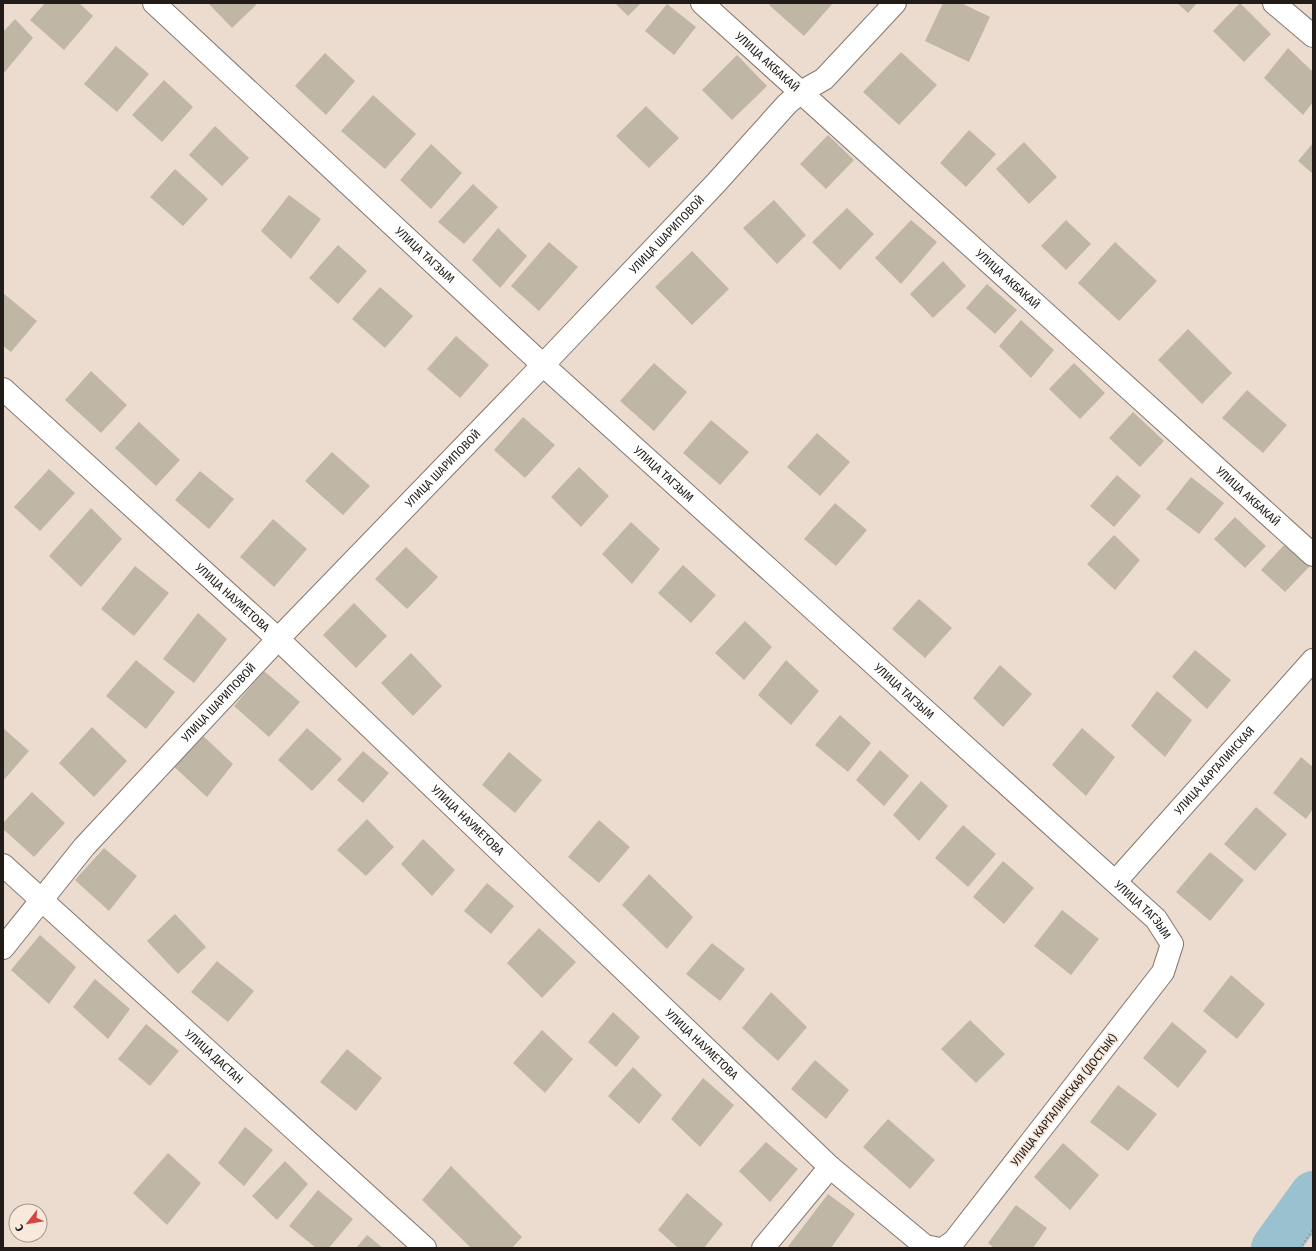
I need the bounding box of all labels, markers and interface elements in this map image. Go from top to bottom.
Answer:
street label: УЛИЦА АКБАКАЙ [732,29,803,95]
street label: УЛИЦА ШАРИПОВОЙ [626,192,707,277]
street label: УЛИЦА ТАГЗЫМ [392,223,457,286]
street label: УЛИЦА АКБАКАЙ [972,246,1043,312]
street label: УЛИЦА ШАРИПОВОЙ [402,426,483,511]
street label: УЛИЦА ТАГЗЫМ [630,443,697,505]
street label: УЛИЦА АКБАКАЙ [1212,463,1284,529]
street label: УЛИЦА НАУМЕТОВА [192,560,273,635]
street label: УЛИЦА ШАРИПОВОЙ [178,660,259,745]
street label: УЛИЦА ТАГЗЫМ [870,660,937,722]
street label: УЛИЦА КАРГАЛИНСКАЯ [1171,724,1257,818]
street label: УЛИЦА НАУМЕТОВА [428,782,507,859]
street label: УЛИЦА ТАГЗЫМ [1111,877,1174,942]
street label: УЛИЦА НАУМЕТОВА [662,1006,741,1083]
street label: УЛИЦА ДАСТАН [181,1026,246,1087]
street label: УЛИЦА КАРГАЛИНСКАЯ (ДОСТЫК) [1007,1031,1120,1170]
north arrow [8,1203,48,1243]
text: С [13,1222,27,1234]

